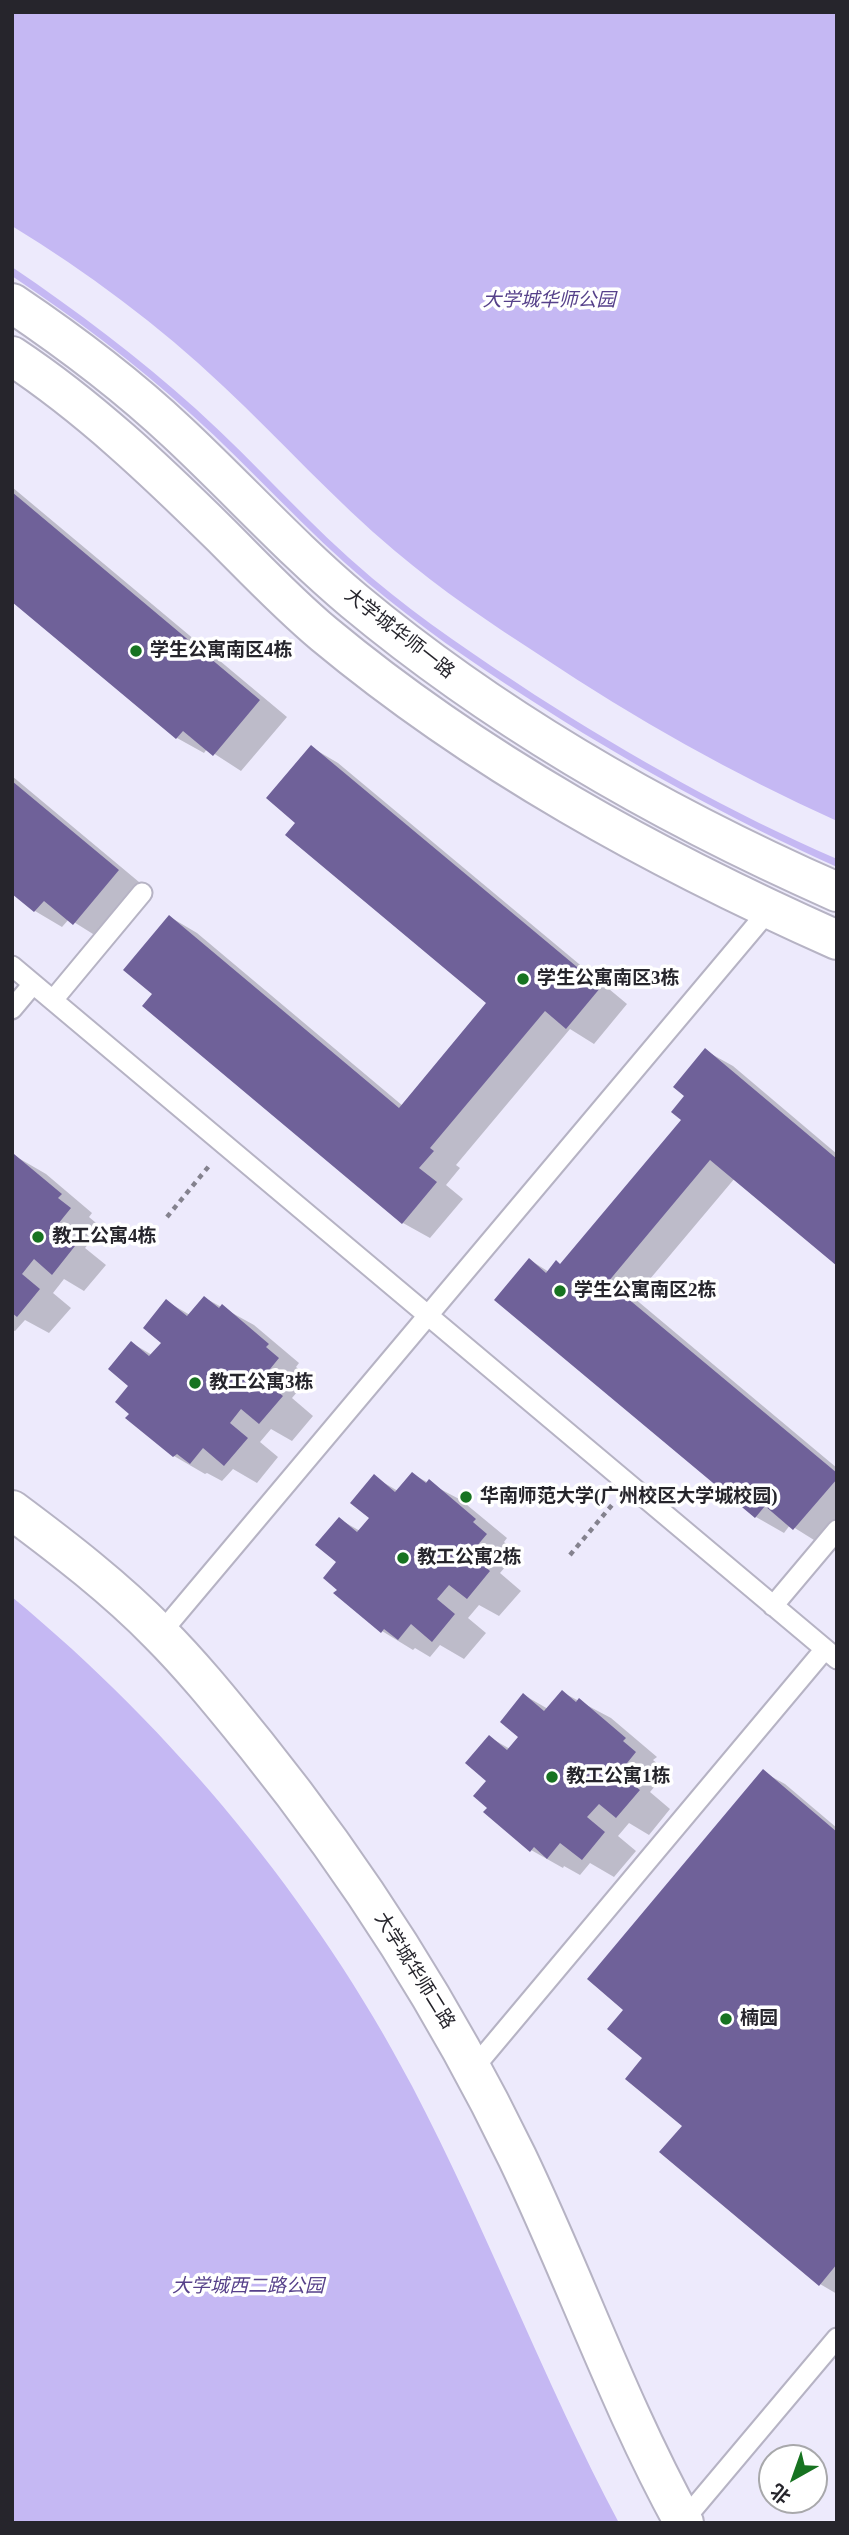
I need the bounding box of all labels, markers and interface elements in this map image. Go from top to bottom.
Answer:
park label: 大学城华师公园 [483,290,615,312]
street label: 大学城华师一路 [340,584,458,684]
place label: 学生公寓南区4栋 [150,640,292,662]
marker: 学生公寓南区4栋 [128,643,144,659]
place label: 学生公寓南区3栋 [537,968,679,990]
marker: 学生公寓南区3栋 [515,971,531,987]
place label: 教工公寓4栋 [52,1226,156,1248]
marker: 教工公寓4栋 [30,1229,46,1245]
place label: 学生公寓南区2栋 [574,1280,716,1302]
marker: 学生公寓南区2栋 [552,1283,568,1299]
place label: 教工公寓3栋 [209,1372,313,1394]
marker: 教工公寓3栋 [187,1375,203,1391]
place label: 华南师范大学(广州校区大学城校园) [480,1486,778,1508]
marker: 华南师范大学(广州校区大学城校园) [458,1489,474,1505]
place label: 教工公寓2栋 [417,1547,521,1569]
marker: 教工公寓2栋 [395,1550,411,1566]
place label: 教工公寓1栋 [566,1766,670,1788]
marker: 教工公寓1栋 [544,1769,560,1785]
street label: 大学城华师二路 [369,1909,459,2033]
place label: 楠园 [740,2008,778,2030]
marker: 楠园 [718,2011,734,2027]
park label: 大学城西二路公园 [172,2276,324,2298]
north arrow [758,2444,828,2514]
text: 北 [766,2480,795,2508]

